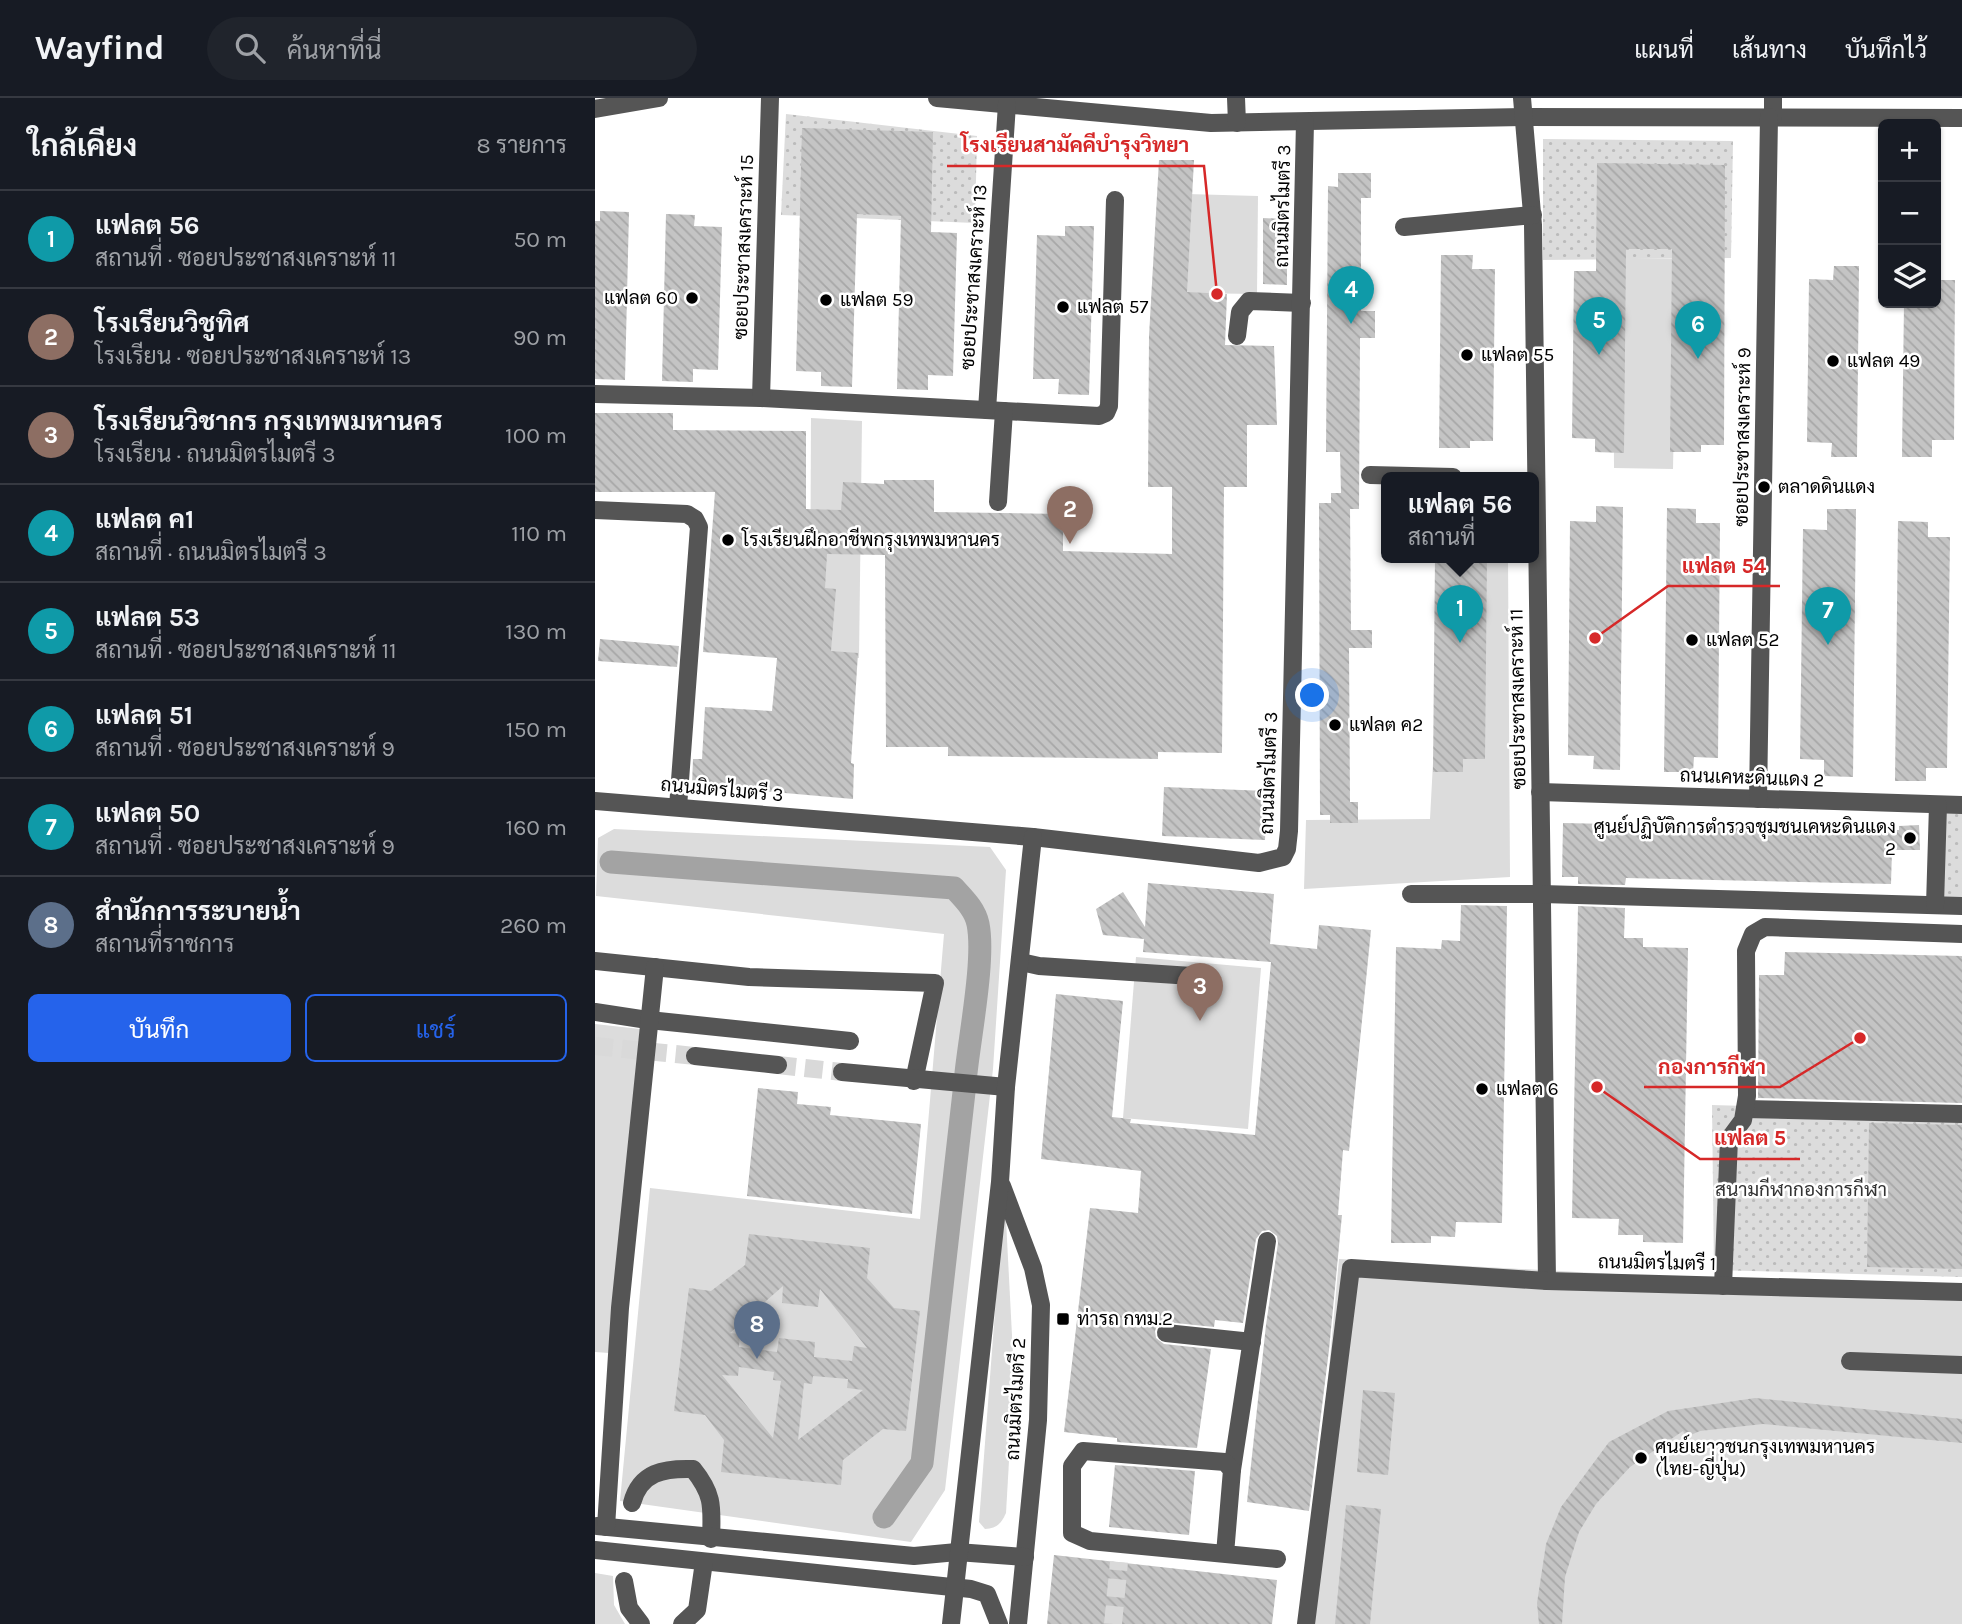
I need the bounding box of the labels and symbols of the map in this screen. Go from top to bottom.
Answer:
callout: โรงเรียนสามัคคีบํารุงวิทยา [947,124,1204,166]
text: โรงเรียนสามัคคีบํารุงวิทยา [959,131,1189,160]
street label: ถนนมิตรไมตรี 3 [1269,144,1295,268]
street label: ซอยประชาสงเคราะห์ 15 [728,154,758,340]
street label: ซอยประชาสงเคราะห์ 13 [955,183,991,370]
pin: 4 [1328,266,1374,324]
place label: แฟลต 60 [604,287,678,309]
place label: แฟลต 59 [840,289,914,311]
marker: แฟลต 60 [684,290,700,306]
marker: แฟลต 59 [818,292,834,308]
place label: แฟลต 57 [1077,296,1148,318]
pin: 5 [1576,297,1622,355]
marker: แฟลต 57 [1055,299,1071,315]
pin: 6 [1675,301,1721,359]
place label: แฟลต 55 [1481,344,1554,366]
marker: แฟลต 55 [1459,347,1475,363]
street label: ซอยประชาสงเคราะห์ 9 [1728,347,1756,527]
place label: แฟลต 49 [1847,350,1920,372]
marker: แฟลต 49 [1825,353,1841,369]
place label: ตลาดดินแดง [1778,476,1875,498]
marker: ตลาดดินแดง [1756,479,1772,495]
pin: 2 [1047,486,1093,544]
place label: โรงเรียนฝึกอาชีพกรุงเทพมหานคร [741,527,1000,552]
marker: โรงเรียนฝึกอาชีพกรุงเทพมหานคร [720,532,736,548]
callout: แฟลต 54 [1668,544,1780,586]
text: แฟลต 54 [1682,554,1767,578]
pin: 1 [1437,585,1483,643]
pin: 7 [1805,587,1851,645]
street label: ซอยประชาสงเคราะห์ 11 [1503,608,1531,790]
place label: แฟลต 52 [1706,629,1779,651]
marker: แฟลต 52 [1684,632,1700,648]
your location [1295,678,1329,712]
street label: ถนนมิตรไมตรี 3 [1254,711,1282,835]
place label: แฟลต ค2 [1349,714,1423,736]
marker: แฟลต ค2 [1327,717,1343,733]
street label: ถนนเคหะดินแดง 2 [1679,764,1825,792]
street label: ถนนมิตรไมตรี 3 [660,772,784,806]
place label: ศูนย์ปฏิบัติการตำรวจชุมชนเคหะดินแดง 2 [1594,814,1896,860]
marker: ศูนย์ปฏิบัติการตำรวจชุมชนเคหะดินแดง 2 [1902,830,1918,846]
pin: 3 [1177,963,1223,1021]
callout: กองการกีฬา [1644,1045,1780,1087]
text: กองการกีฬา [1658,1054,1766,1079]
place label: แฟลต 6 [1496,1078,1559,1100]
marker: แฟลต 6 [1474,1081,1490,1097]
callout: แฟลต 5 [1700,1117,1800,1159]
text: แฟลต 5 [1714,1126,1786,1150]
park label: สนามกีฬากองการกีฬา [1715,1177,1887,1201]
street label: ถนนมิตรไมตรี 1 [1598,1249,1716,1275]
pin: 8 [734,1301,780,1359]
place label: ท่ารถ กทม.2 [1077,1307,1173,1330]
marker: ท่ารถ กทม.2 [1055,1311,1071,1327]
street label: ถนนมิตรไมตรี 2 [1000,1337,1030,1461]
place label: ศูนย์เยาวชนกรุงเทพมหานคร (ไทย-ญี่ปุ่น) [1655,1434,1875,1481]
marker: ศูนย์เยาวชนกรุงเทพมหานคร (ไทย-ญี่ปุ่น) [1633,1450,1649,1466]

